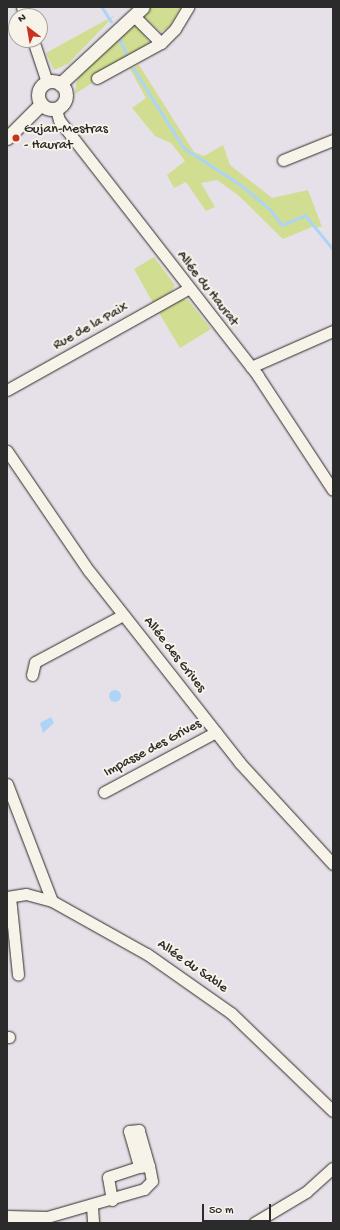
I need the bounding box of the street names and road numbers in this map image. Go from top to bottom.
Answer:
street label: Allée du Haurat [172,248,242,330]
street label: Rue de la Paix [51,299,131,355]
street label: Allée des Grives [139,614,209,696]
street label: Impasse des Grives [101,716,205,782]
street label: Allée du Sable [153,937,231,997]

